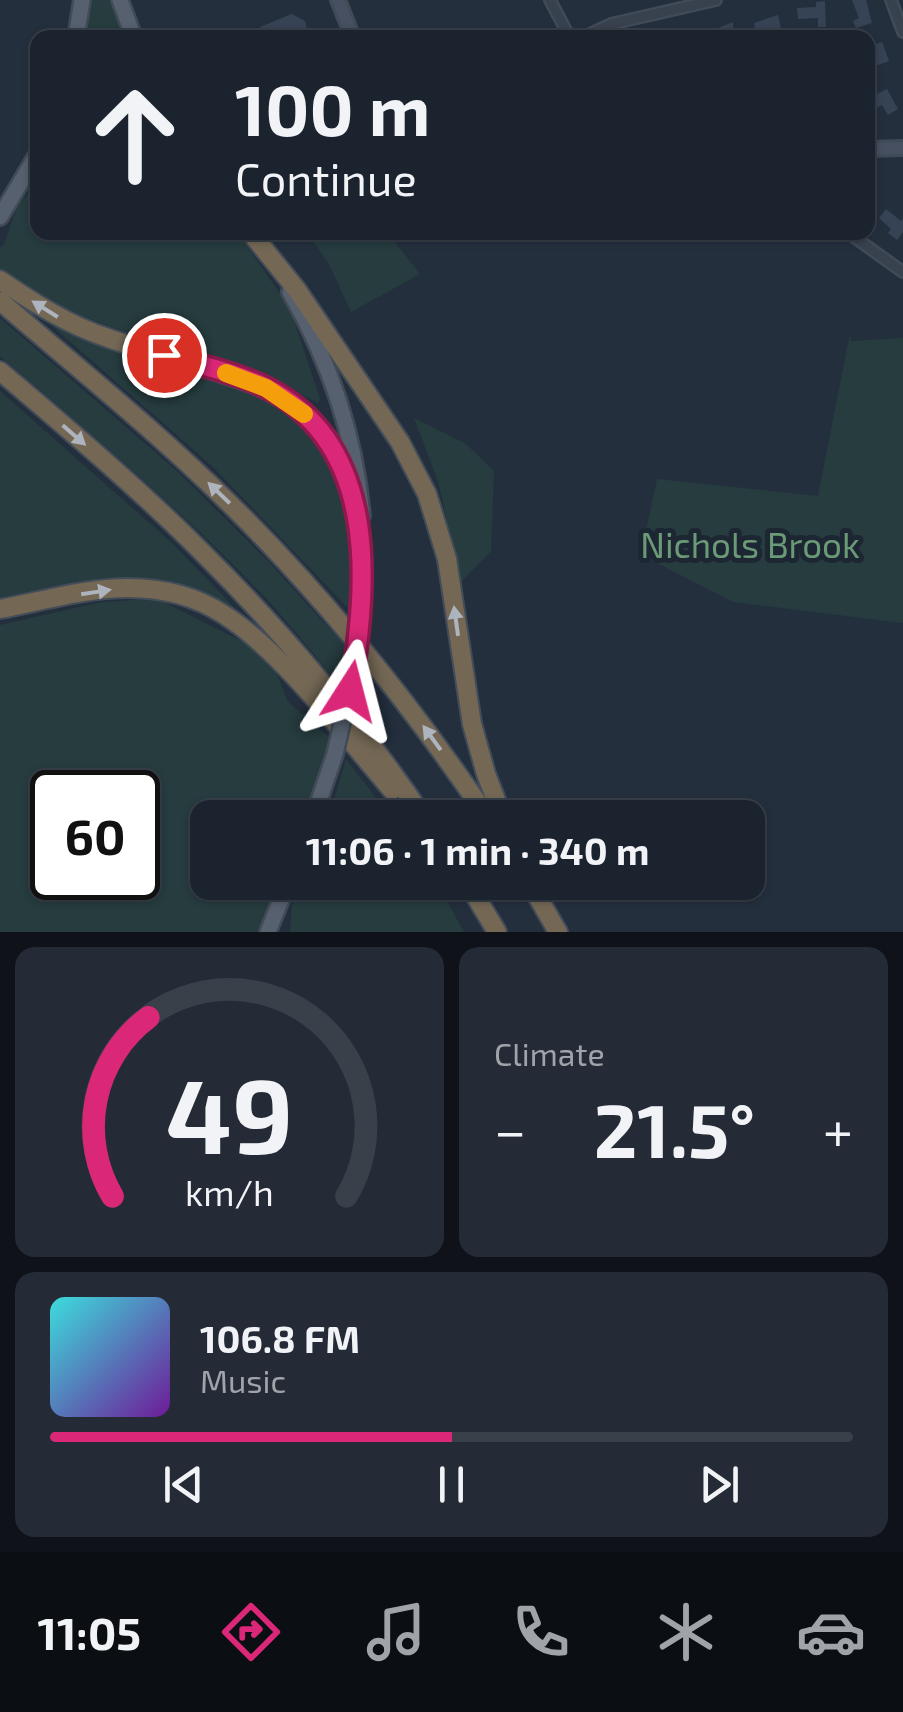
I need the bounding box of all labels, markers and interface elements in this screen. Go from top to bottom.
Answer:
text: 100 m [235,66,430,150]
icon: ahead [70,70,200,200]
text: Continue [235,151,417,205]
one-way arrow [31,300,58,318]
pin [122,313,207,398]
icon: arrive [137,328,192,383]
one-way arrow [61,423,86,445]
one-way arrow [207,482,231,505]
park label: Nichols Brook [640,523,860,565]
one-way arrow [81,583,112,599]
one-way arrow [448,605,464,637]
position arrow [298,639,402,743]
one-way arrow [423,725,442,751]
speed limit sign: 60 [30,770,160,900]
text: 11:06 · 1 min · 340 m [306,827,649,873]
text: Climate [494,1034,605,1072]
text: 49 [166,1050,293,1175]
text: 21.5° [594,1083,755,1173]
text: − [494,1096,526,1162]
text: + [823,1096,853,1162]
text: km/h [185,1170,274,1213]
text: 106.8 FM [200,1315,360,1361]
text: Music [200,1361,286,1399]
icon: previous [156,1457,211,1512]
icon: pause [424,1457,479,1512]
icon: next [692,1457,747,1512]
icon: directions [216,1597,286,1667]
icon: music [361,1597,431,1667]
icon: phone [506,1597,576,1667]
icon: climate [651,1597,721,1667]
icon: car [796,1597,866,1667]
text: 11:05 [37,1605,141,1659]

